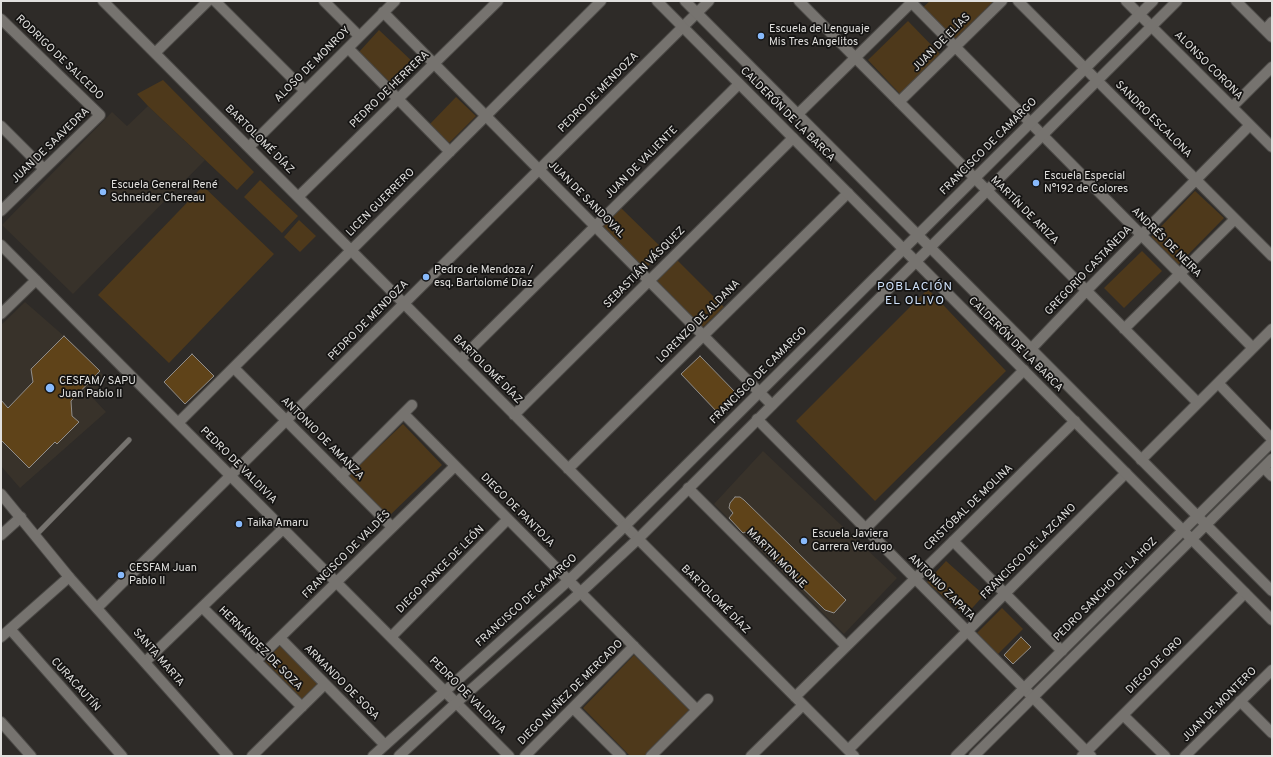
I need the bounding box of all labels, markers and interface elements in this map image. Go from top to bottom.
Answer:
street label: JUAN DE ELÍAS [910,11,974,75]
street label: RODRIGO DE SALCEDO [12,13,106,103]
place label: Escuela de Lenguaje Mis Tres Angelitos [769,23,870,49]
street label: ALOSO DE MONROY [272,24,354,106]
street label: ALONSO CORONA [1171,29,1245,103]
marker: Escuela de Lenguaje Mis Tres Angelitos [756,31,766,41]
street label: PEDRO DE HERRERA [348,49,432,131]
street label: PEDRO DE MENDOZA [556,50,642,136]
street label: CALDERÓN DE LA BARCA [737,65,837,165]
street label: SANDRO ESCALONA [1112,79,1194,161]
street label: FRANCISCO DE CAMARGO [938,96,1040,198]
street label: BARTOLOMÉ DÍAZ [222,103,296,177]
street label: JUAN DE SAAVEDRA [9,105,93,187]
street label: JUAN DE VALIENTE [603,124,681,202]
street label: JUAN DE SANDOVAL [545,159,627,241]
street label: LICEN GUERRERO [344,166,418,240]
place label: Escuela Especial N°192 de Colores [1044,170,1128,196]
street label: MARTÍN DE ARIZA [987,174,1061,248]
marker: Escuela Especial N°192 de Colores [1031,178,1041,188]
place label: Escuela General René Schneider Chereau [111,179,218,205]
marker: Escuela General René Schneider Chereau [98,187,108,197]
street label: ANDRÉS DE NEIRA [1128,205,1204,281]
street label: GREGORIO CASTAÑEDA [1043,223,1135,319]
street label: SEBASTIÁN VÁSQUEZ [601,224,689,312]
place label: Pedro de Mendoza / esq. Bartolomé Díaz [434,264,533,290]
marker: Pedro de Mendoza / esq. Bartolomé Díaz [421,272,431,282]
street label: PEDRO DE MENDOZA [326,278,412,364]
street label: LORENZO DE ALDANA [655,278,743,366]
district label: POBLACIÓN EL OLIVO [877,281,953,309]
street label: CALDERÓN DE LA BARCA [965,295,1065,395]
street label: FRANCISCO DE CAMARGO [708,325,810,427]
street label: BARTOLOMÉ DÍAZ [450,333,524,407]
place label: CESFAM/ SAPU Juan Pablo II [59,375,136,401]
marker: CESFAM/ SAPU Juan Pablo II [44,382,56,394]
street label: ANTONIO DE AMANZA [278,395,366,483]
street label: PEDRO DE VALDIVIA [197,425,279,507]
street label: CRISTÓBAL DE MOLINA [922,462,1016,554]
street label: DIEGO DE PANTOJA [477,471,557,551]
street label: FRANCISCO DE LAZCANO [978,501,1080,603]
street label: FRANCISCO DE VALDÉS [300,508,394,602]
place label: Taika Amaru [247,517,308,531]
marker: Taika Amaru [234,519,244,529]
street label: DIEGO PONCE DE LEÓN [394,523,488,617]
street label: MARTIN MONJE [743,526,809,592]
place label: Escuela Javiera Carrera Verdugo [812,528,892,554]
street label: PEDRO SANCHO DE LA HOZ [1051,535,1161,645]
marker: Escuela Javiera Carrera Verdugo [799,536,809,546]
street label: FRANCISCO DE CAMARGO [474,552,580,650]
street label: ANTONIO ZAPATA [905,552,977,624]
place label: CESFAM Juan Pablo II [129,562,197,588]
street label: BARTOLOMÉ DÍAZ [678,563,752,637]
marker: CESFAM Juan Pablo II [116,570,126,580]
street label: HERNÁNDEZ DE SOZA [215,604,305,694]
street label: SANTA MARTA [129,626,187,690]
street label: DIEGO DE ORO [1124,635,1186,697]
street label: DIEGO NUÑEZ DE MERCADO [516,638,626,748]
street label: ARMANDO DE SOSA [301,643,381,723]
street label: PEDRO DE VALDIVIA [426,655,508,737]
street label: CURACAUTÍN [48,656,102,714]
street label: JUAN DE MONTERO [1180,665,1260,745]

